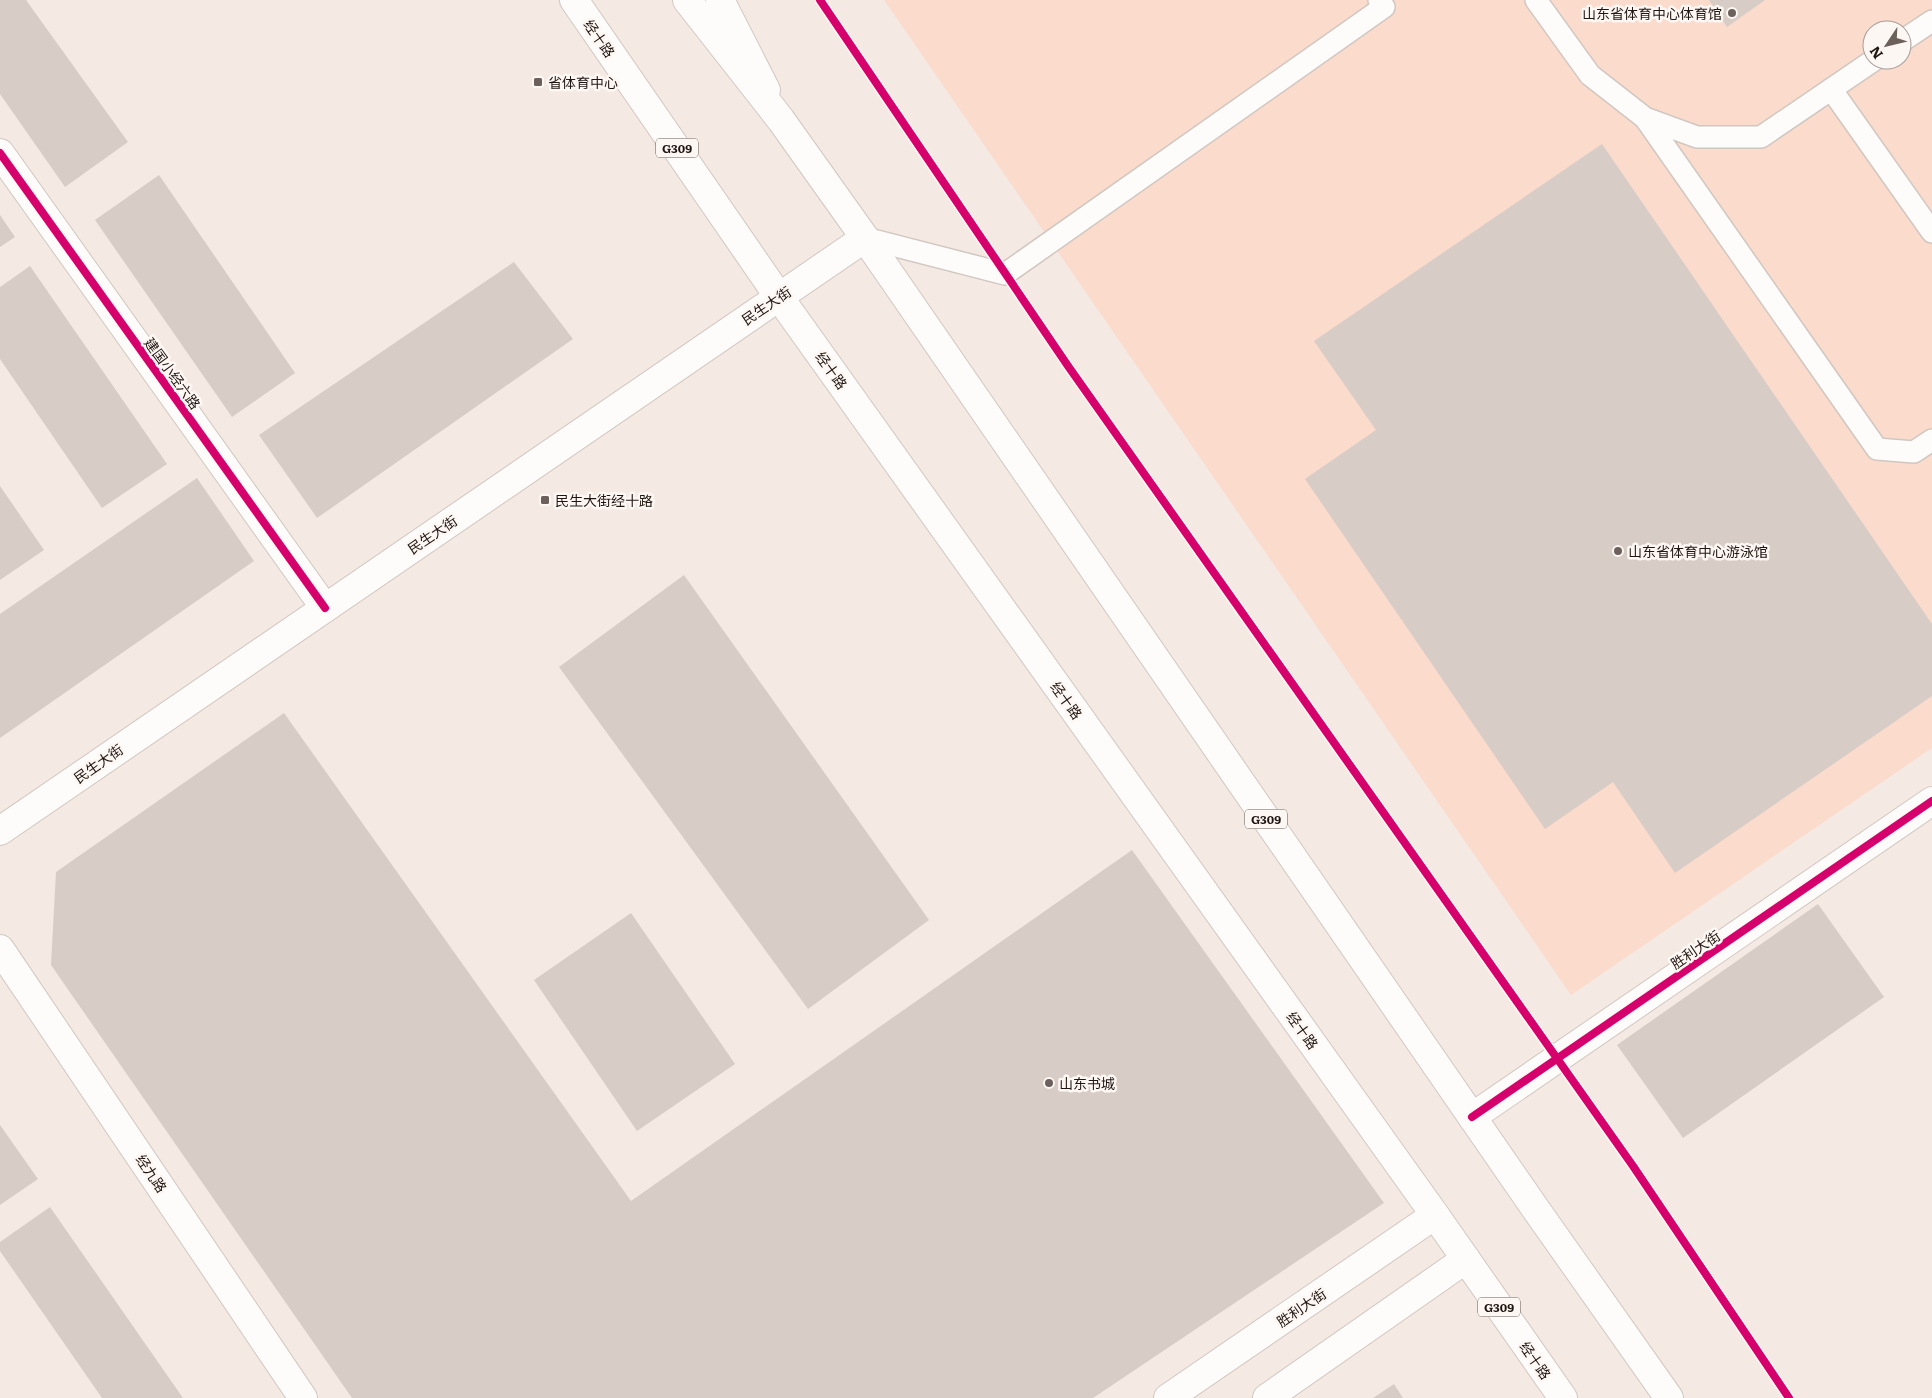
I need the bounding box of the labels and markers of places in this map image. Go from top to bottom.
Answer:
place label: 山东省体育中心体育馆 [1582,3,1722,23]
marker: 山东省体育中心体育馆 [1726,7,1738,19]
place label: 省体育中心 [548,72,618,92]
marker: 省体育中心 [532,76,544,88]
place label: 民生大街经十路 [555,490,653,510]
marker: 民生大街经十路 [539,494,551,506]
place label: 山东省体育中心游泳馆 [1628,541,1768,561]
marker: 山东省体育中心游泳馆 [1612,545,1624,557]
place label: 山东书城 [1059,1073,1115,1093]
marker: 山东书城 [1043,1077,1055,1089]

